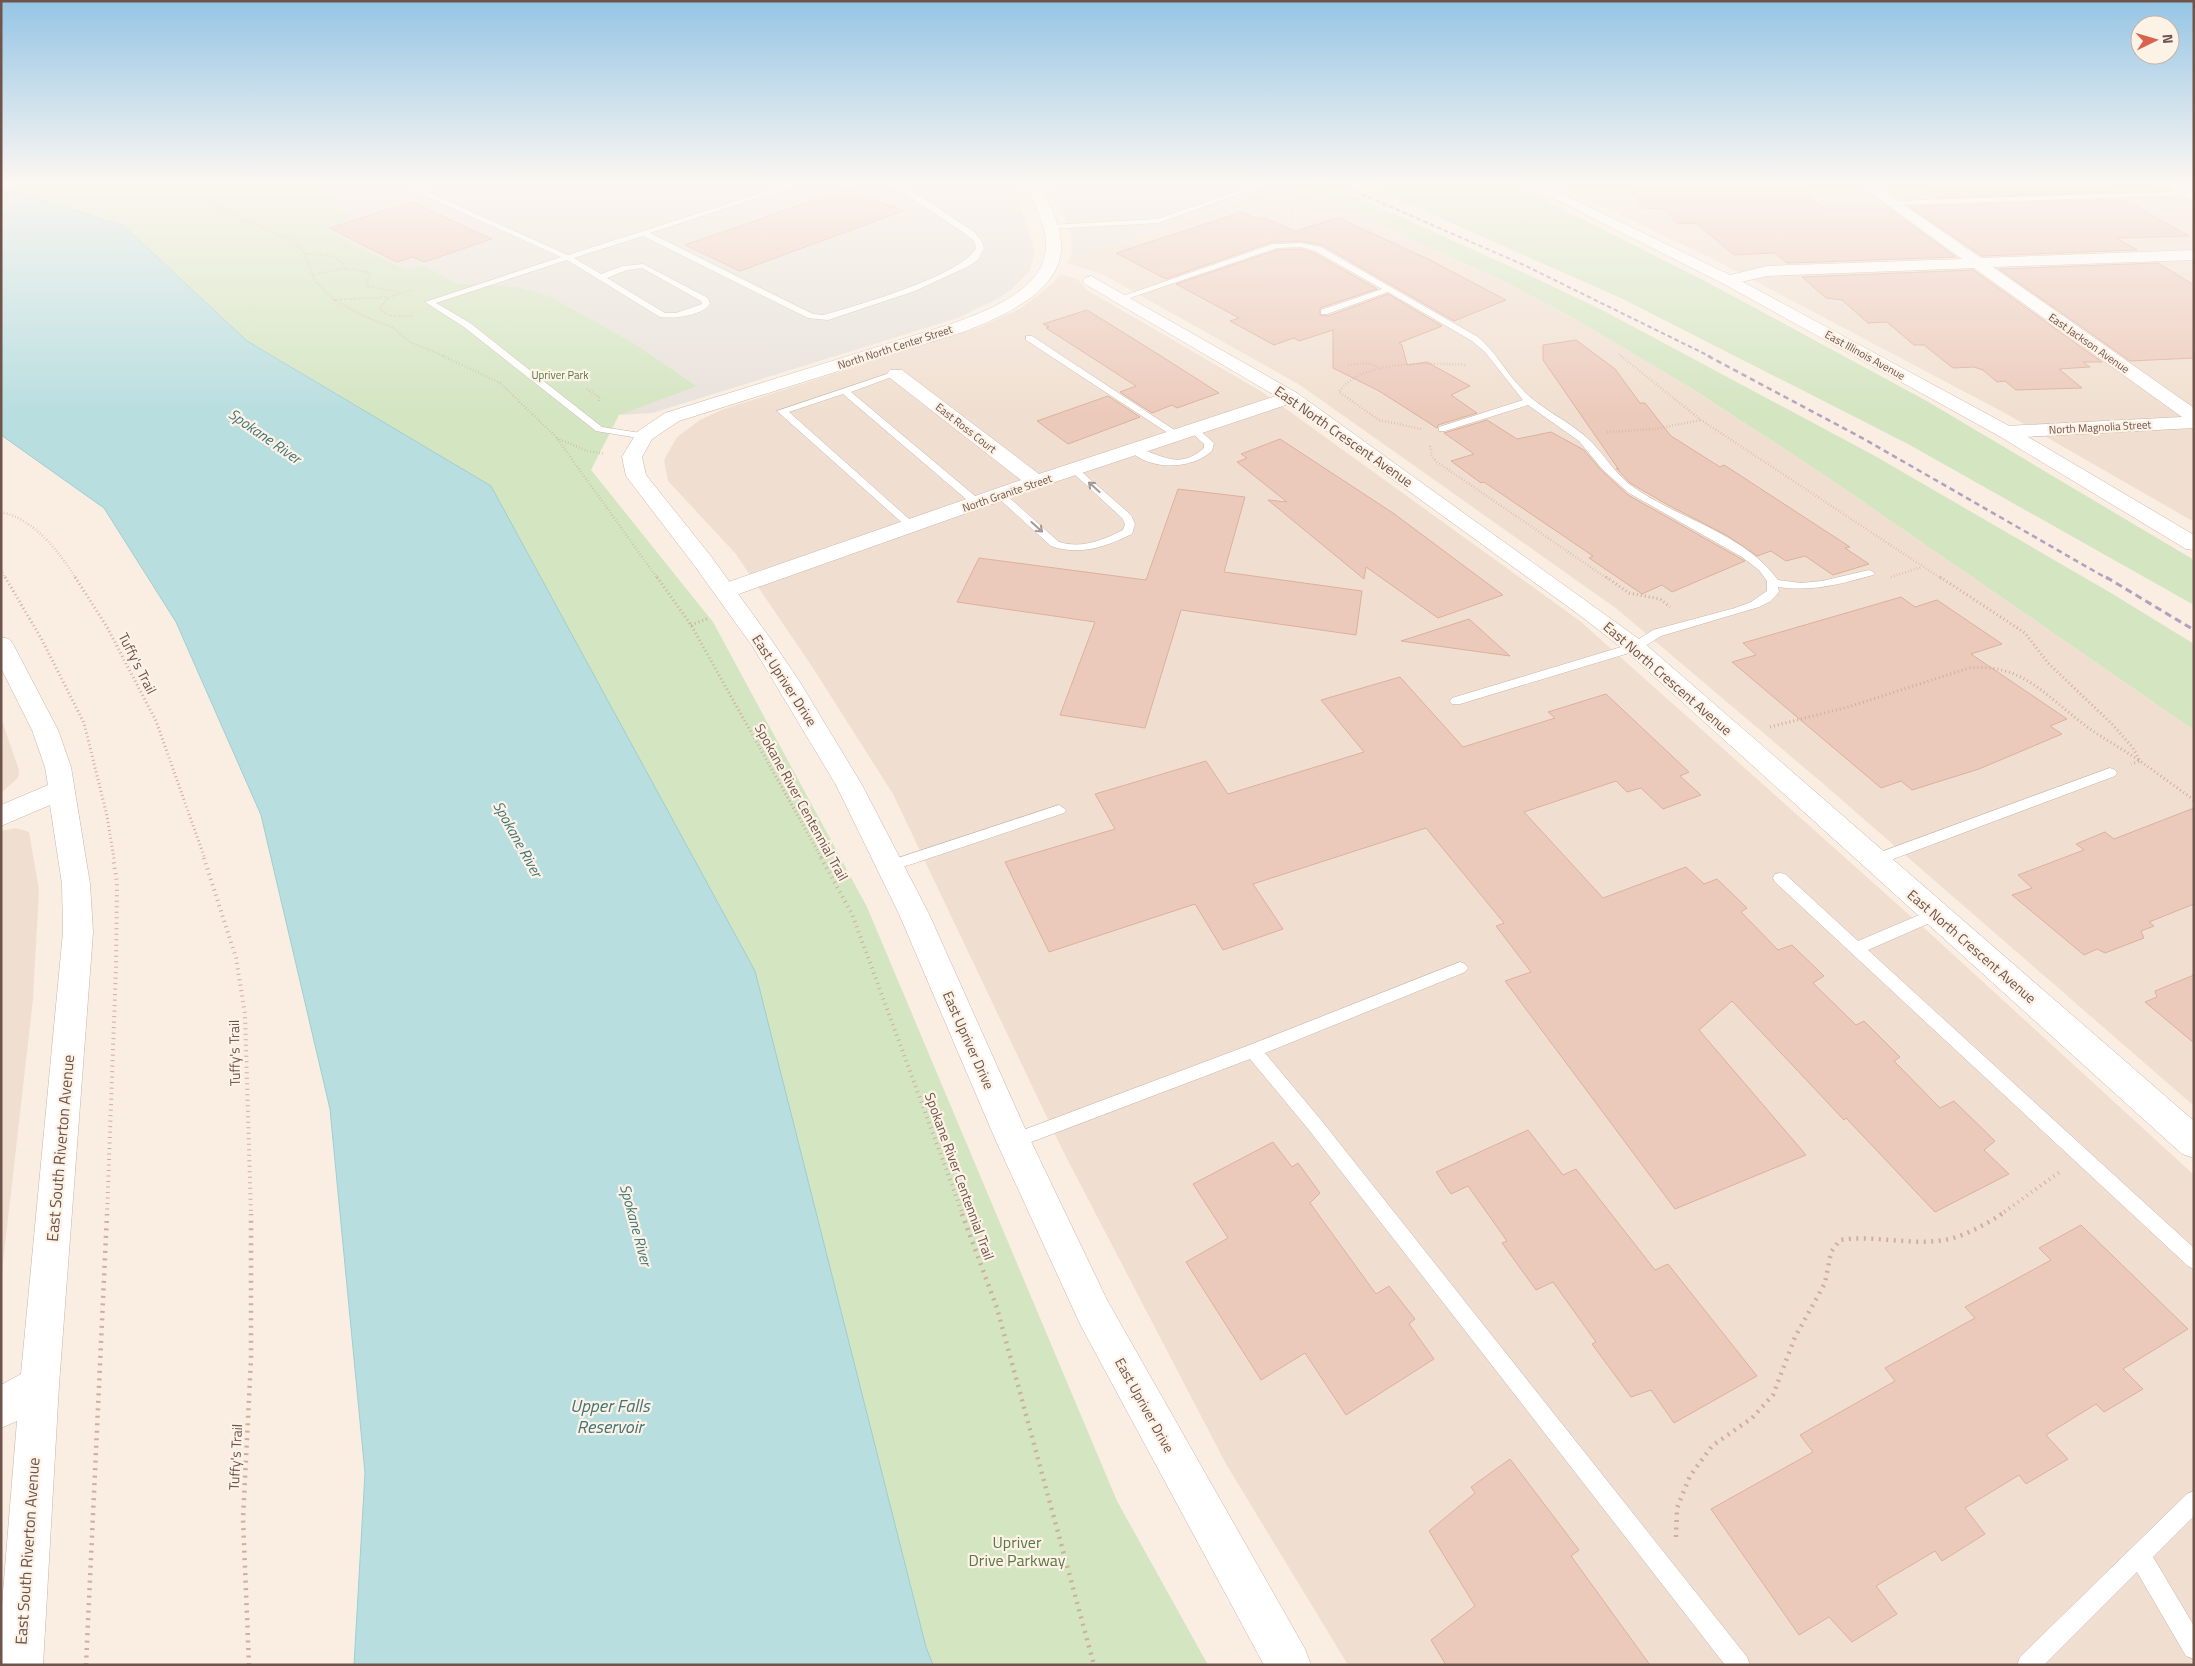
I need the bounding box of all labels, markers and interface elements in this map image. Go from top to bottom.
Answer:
north arrow [2130,15,2180,65]
text: N [2158,33,2179,45]
street label: East Jackson Avenue [2045,309,2133,377]
street label: North North Center Street [836,321,955,373]
street label: East Illinois Avenue [1822,326,1908,384]
park label: Upriver Park [531,367,589,383]
street label: East North Crescent Avenue [1271,380,1417,492]
street label: East Ross Court [932,399,1000,457]
water label: Spokane River [224,403,308,471]
street label: North Magnolia Street [2048,416,2152,438]
street label: North Granite Street [960,470,1054,516]
one-way arrow [1088,481,1101,493]
one-way arrow [1030,522,1043,533]
street label: East North Crescent Avenue [1599,616,1737,740]
street label: Tuffy's Trail [114,629,162,697]
street label: East Upriver Drive [747,630,823,730]
street label: Spokane River Centennial Trail [750,720,854,884]
water label: Spokane River [488,797,549,883]
street label: East North Crescent Avenue [1903,884,2041,1008]
street label: East Upriver Drive [938,987,1000,1093]
street label: Tuffy's Trail [223,1020,245,1086]
street label: East South Riverton Avenue [40,1054,80,1242]
street label: Spokane River Centennial Trail [920,1089,1000,1263]
water label: Spokane River [614,1182,659,1271]
street label: East Upriver Drive [1110,1354,1180,1456]
water label: Upper Falls Reservoir [570,1392,651,1440]
street label: Tuffy's Trail [223,1423,247,1491]
street label: East South Riverton Avenue [8,1457,46,1645]
park label: Upriver Drive Parkway [969,1530,1066,1572]

